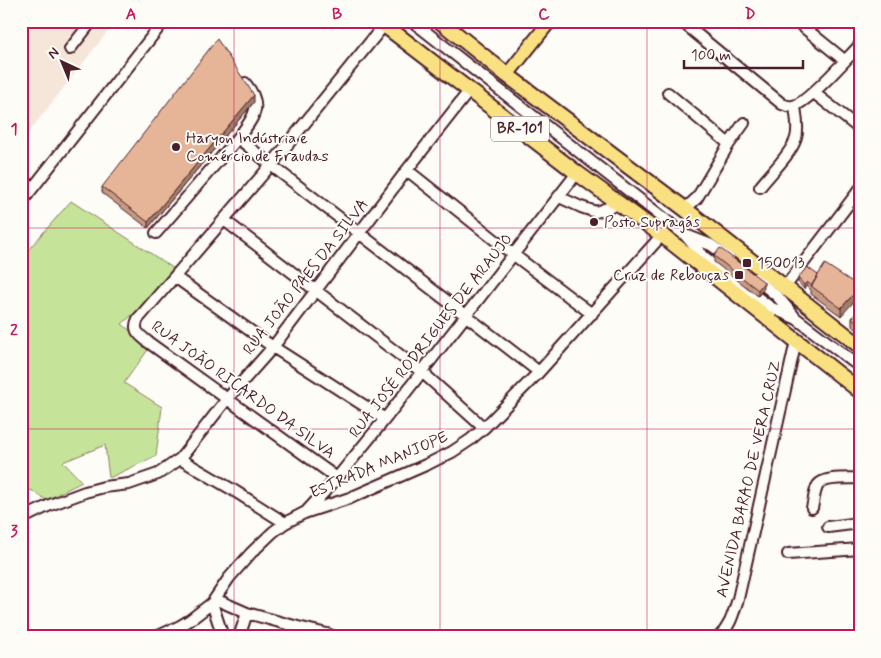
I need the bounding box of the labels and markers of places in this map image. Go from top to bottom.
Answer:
place label: Haryon Indústria e Comércio de Fraudas [186,128,329,167]
marker: Haryon Indústria e Comércio de Fraudas [170,141,182,153]
place label: Posto Supragás [604,212,700,233]
marker: Posto Supragás [588,216,600,228]
place label: 150013 [757,253,805,274]
marker: 150013 [741,257,753,269]
place label: Cruz de Rebouças [613,265,729,286]
marker: Cruz de Rebouças [733,269,745,281]

